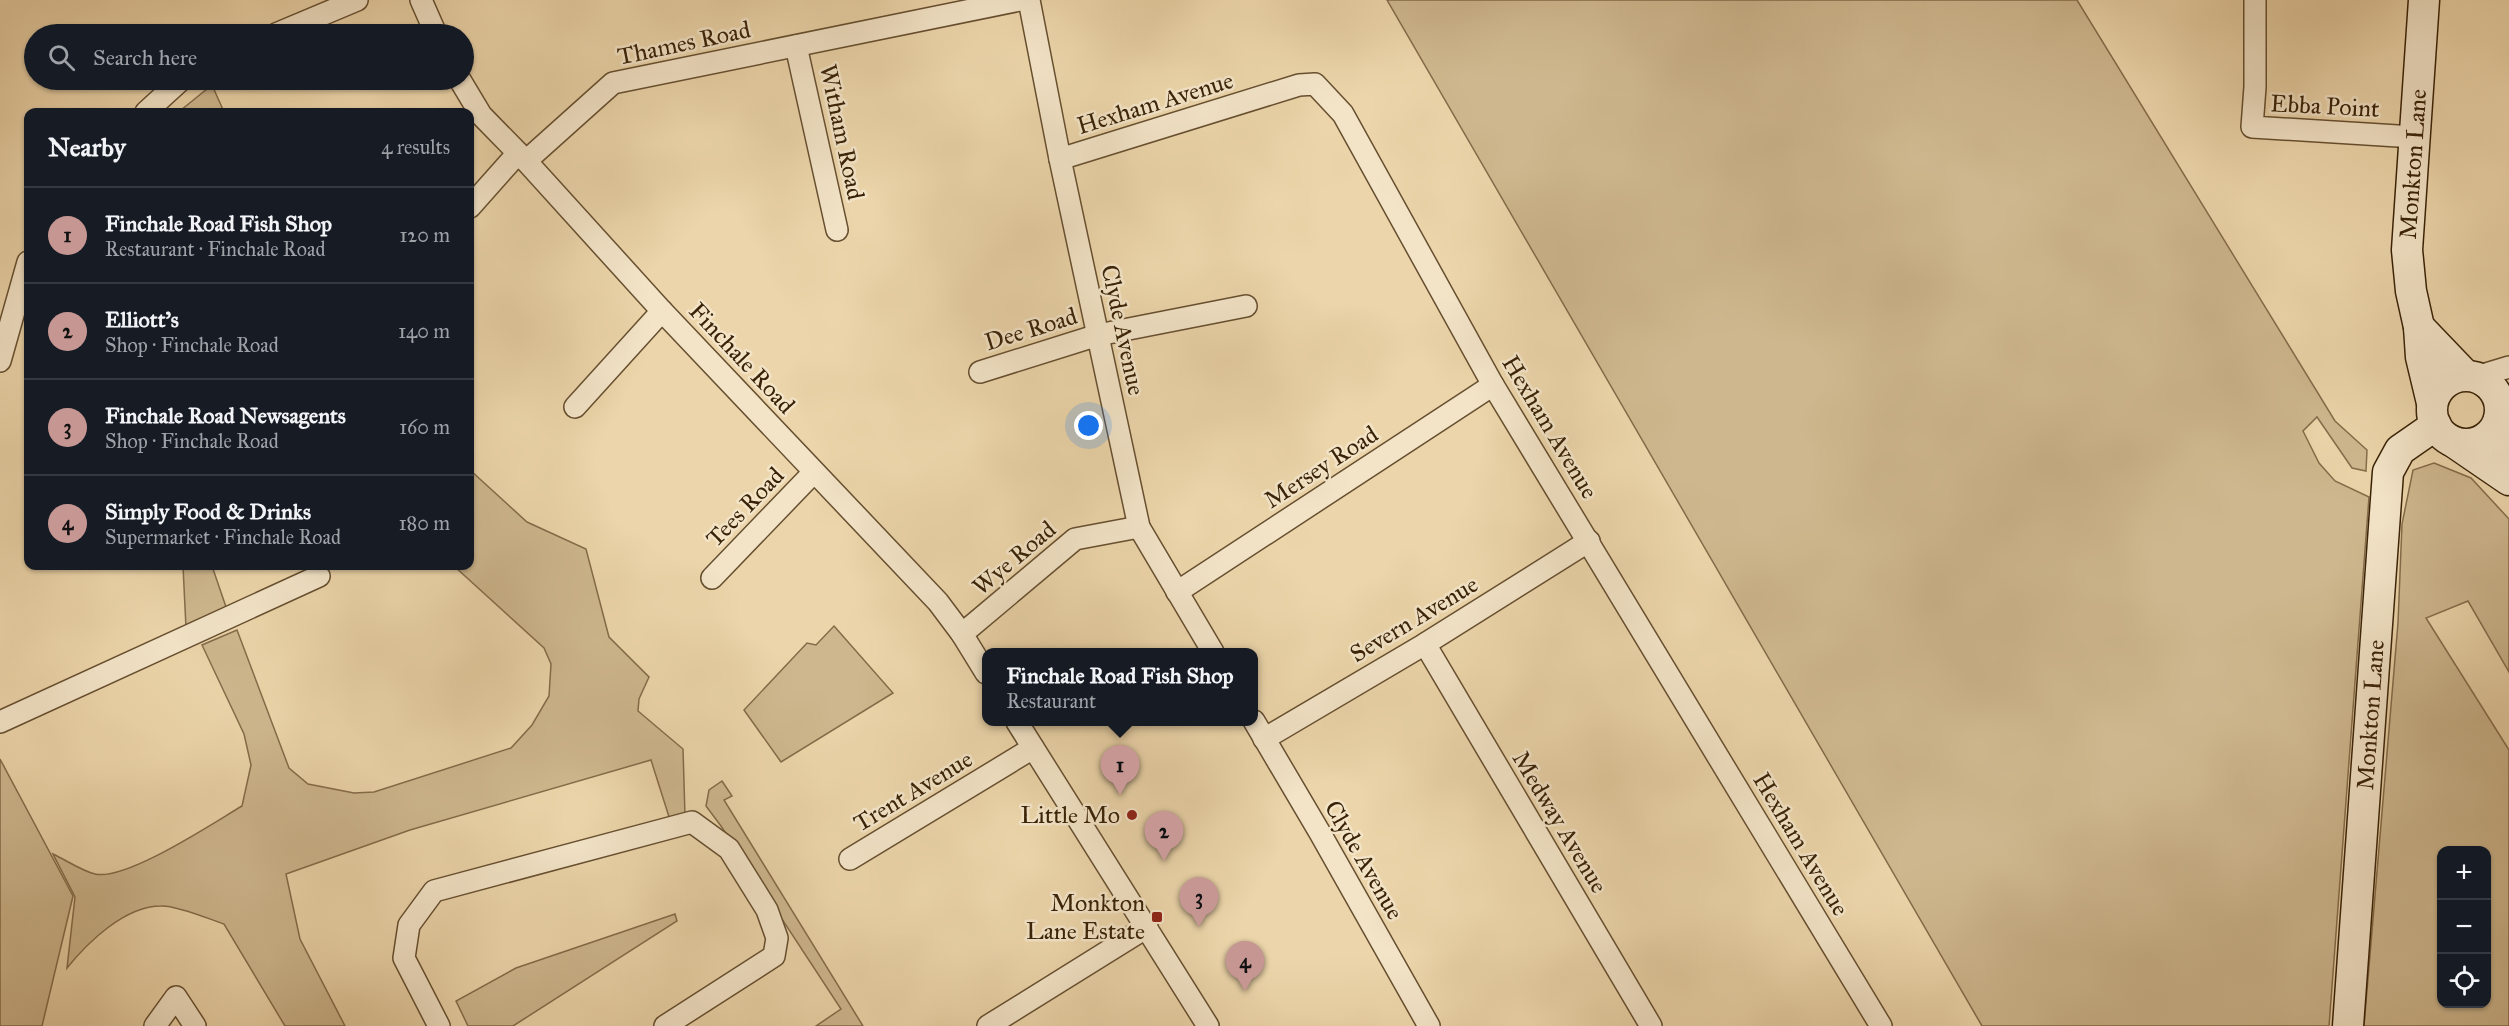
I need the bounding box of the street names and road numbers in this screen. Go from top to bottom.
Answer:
street label: Thames Road [615,14,753,72]
street label: Witham Road [813,62,871,202]
street label: Hexham Avenue [1073,65,1237,141]
street label: Ebba Point [2270,88,2381,124]
street label: Monkton Lane [2393,88,2433,240]
street label: Clyde Avenue [1095,262,1151,398]
street label: Finchale Road [683,296,801,420]
street label: Dee Road [981,301,1081,357]
street label: Hexham Avenue [1495,350,1605,504]
street label: Mersey Road [1258,419,1384,515]
street label: Tees Road [700,461,790,553]
street label: Wye Road [966,514,1062,602]
street label: Severn Avenue [1344,569,1484,669]
street label: Monkton Lane [2350,639,2391,791]
street label: Trent Avenue [848,744,978,838]
street label: Medway Avenue [1506,746,1614,898]
street label: Hexham Avenue [1746,767,1856,921]
street label: Clyde Avenue [1318,795,1410,925]

